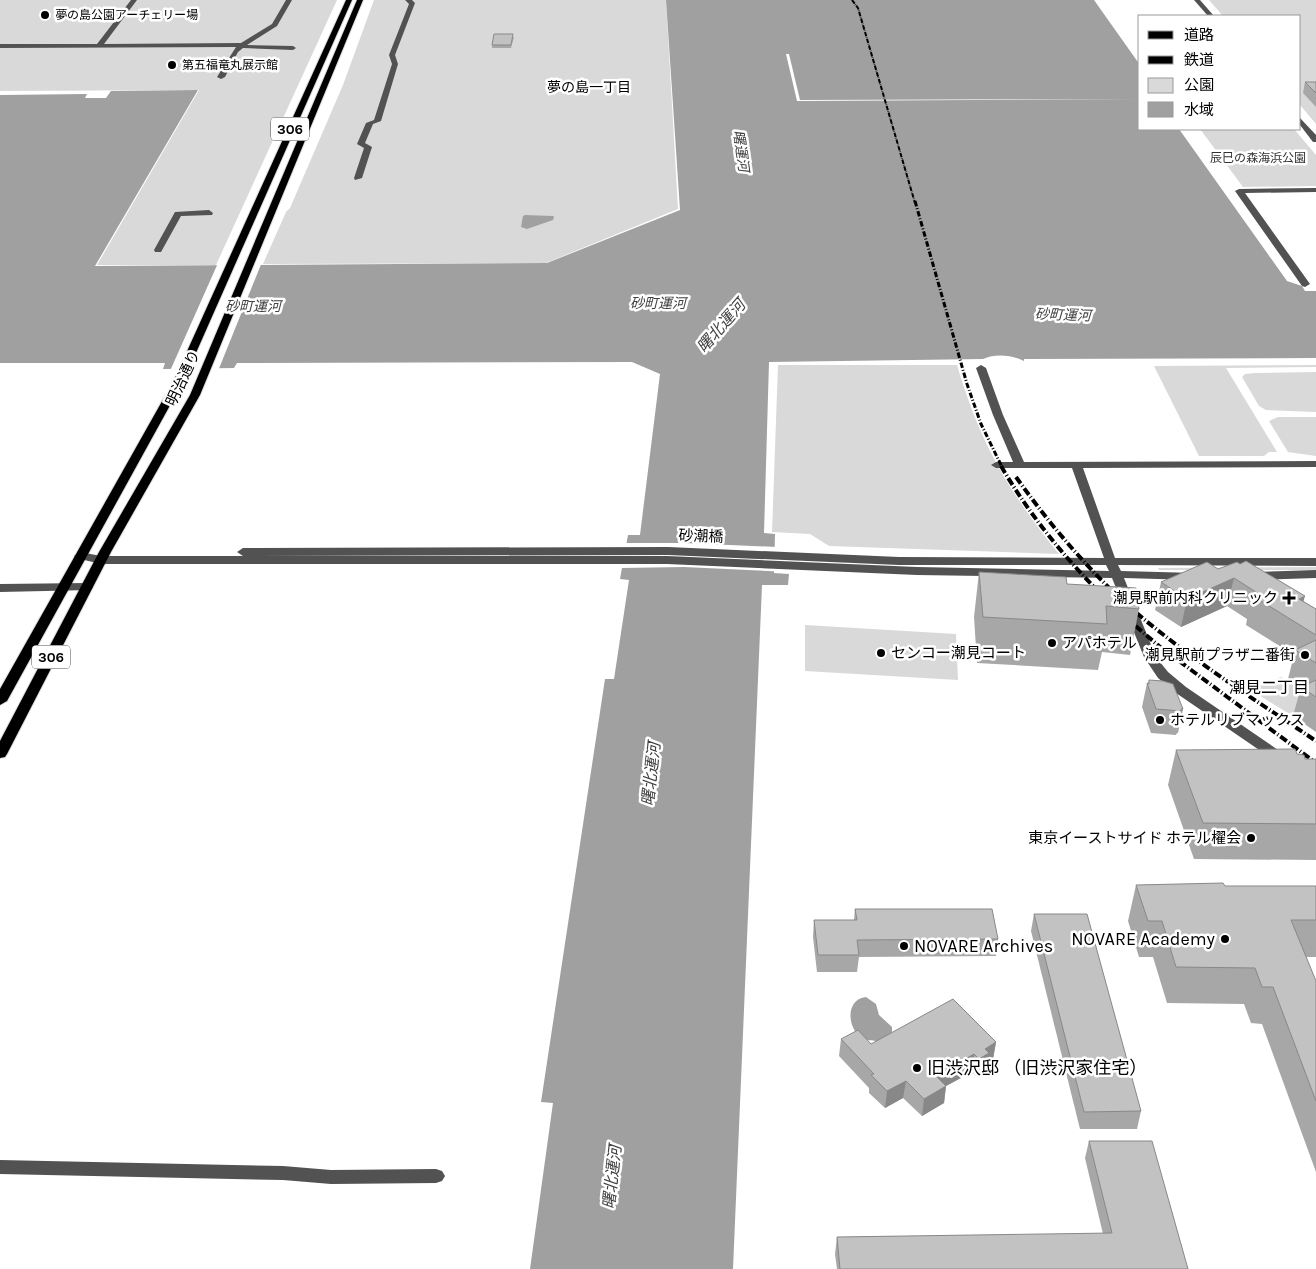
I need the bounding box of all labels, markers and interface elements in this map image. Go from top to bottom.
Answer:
place label: 夢の島公園アーチェリー場 [55,8,198,22]
marker: 夢の島公園アーチェリー場 [39,9,51,21]
legend [1138,15,1301,130]
text: 道路 [1184,26,1214,44]
text: 鉄道 [1184,51,1214,69]
place label: 第五福竜丸展示館 [182,58,278,72]
marker: 第五福竜丸展示館 [166,59,178,71]
text: 公園 [1184,76,1214,94]
district label: 夢の島一丁目 [547,79,631,96]
text: 水域 [1184,101,1214,119]
road number: 306 [271,118,309,140]
water label: 曙運河 [730,129,753,176]
park label: 辰巳の森海浜公園 [1210,151,1306,165]
water label: 曙北運河 [693,293,751,356]
water label: 砂町運河 [630,295,689,312]
water label: 砂町運河 [225,298,284,315]
water label: 砂町運河 [1035,306,1094,325]
street label: 明治通り [162,347,204,409]
street label: 砂潮橋 [678,526,724,546]
place label: 潮見駅前内科クリニック [1113,589,1278,607]
marker: 潮見駅前内科クリニック [1282,591,1296,605]
place label: アパホテル [1062,634,1137,652]
marker: アパホテル [1046,637,1058,649]
place label: センコー潮見コート [891,644,1026,662]
road number: 306 [32,646,70,669]
place label: 潮見駅前プラザ二番街 [1145,646,1295,664]
marker: センコー潮見コート [875,647,887,659]
marker: 潮見駅前プラザ二番街 [1299,649,1311,661]
district label: 潮見二丁目 [1229,678,1309,697]
place label: ホテルリブマックス [1170,711,1305,729]
marker: ホテルリブマックス [1154,714,1166,726]
water label: 曙北運河 [638,738,664,807]
place label: 東京イーストサイド ホテル櫂会 [1028,829,1241,847]
marker: 東京イーストサイド ホテル櫂会 [1245,832,1257,844]
place label: NOVARE Academy [1071,928,1216,950]
marker: NOVARE Academy [1219,933,1231,945]
place label: NOVARE Archives [914,935,1053,957]
marker: NOVARE Archives [898,940,910,952]
place label: 旧渋沢邸 （旧渋沢家住宅） [927,1057,1147,1079]
marker: 旧渋沢邸 （旧渋沢家住宅） [911,1062,923,1074]
water label: 曙北運河 [599,1141,625,1210]

